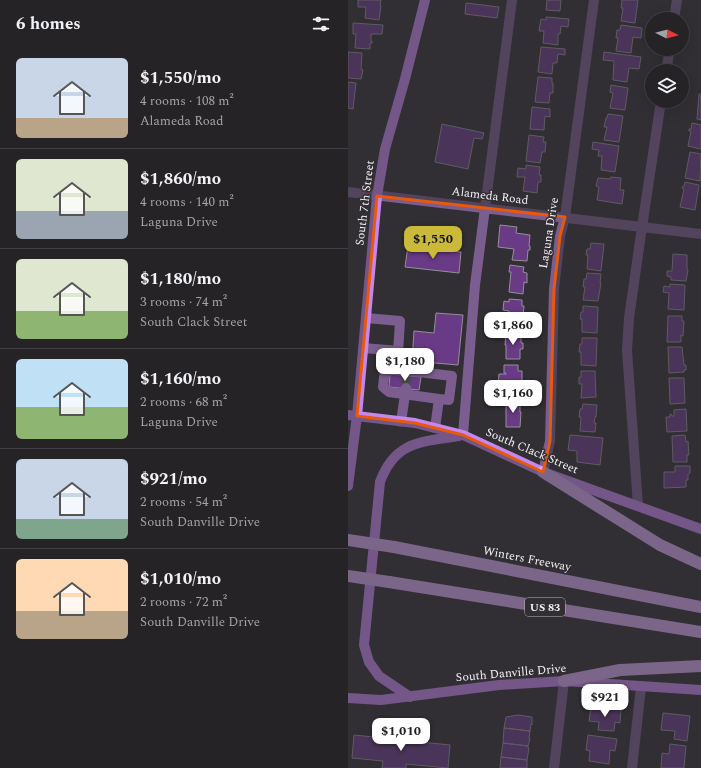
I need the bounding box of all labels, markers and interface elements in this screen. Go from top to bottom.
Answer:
text: 6 homes [16,11,81,37]
north arrow [645,12,689,56]
map controls [645,12,689,108]
icon: filters [310,13,332,35]
button: layers [645,64,689,108]
text: $1,550/mo [140,65,221,91]
icon: home [48,74,96,122]
text: 4 rooms · 108 m² [140,91,234,111]
text: Alameda Road [140,111,223,131]
street label: South 7th Street [350,159,380,247]
text: $1,860/mo [140,166,221,192]
icon: home [48,175,96,223]
street label: Alameda Road [451,182,530,210]
text: 4 rooms · 140 m² [140,192,234,212]
street label: Laguna Drive [534,196,564,270]
text: Laguna Drive [140,212,218,232]
pin: $1,550 [400,226,466,260]
text: $1,550 [413,229,453,249]
text: $1,180/mo [140,266,221,292]
icon: home [48,275,96,323]
text: 3 rooms · 74 m² [140,292,227,312]
text: South Clack Street [140,312,247,332]
pin: $1,860 [480,312,546,346]
text: $1,860 [493,315,533,335]
pin: $1,180 [372,348,438,382]
text: $1,180 [385,351,425,371]
text: $1,160/mo [140,366,221,392]
icon: home [48,375,96,423]
pin: $1,160 [480,380,546,414]
text: $1,160 [493,383,533,403]
text: 2 rooms · 68 m² [140,392,227,412]
text: Laguna Drive [140,412,218,432]
street label: South Clack Street [483,423,581,479]
text: $921/mo [140,466,207,492]
icon: home [48,475,96,523]
text: 2 rooms · 54 m² [140,492,227,512]
text: South Danville Drive [140,512,260,532]
street label: Winters Freeway [481,541,574,577]
text: $1,010/mo [140,566,221,592]
icon: home [48,575,96,623]
text: 2 rooms · 72 m² [140,592,227,612]
road number: US 83 [525,598,565,616]
text: South Danville Drive [140,612,260,632]
street label: South Danville Drive [455,659,567,687]
pin: $921 [581,684,629,718]
text: $921 [590,687,620,707]
pin: $1,010 [368,718,434,752]
text: $1,010 [381,721,421,741]

